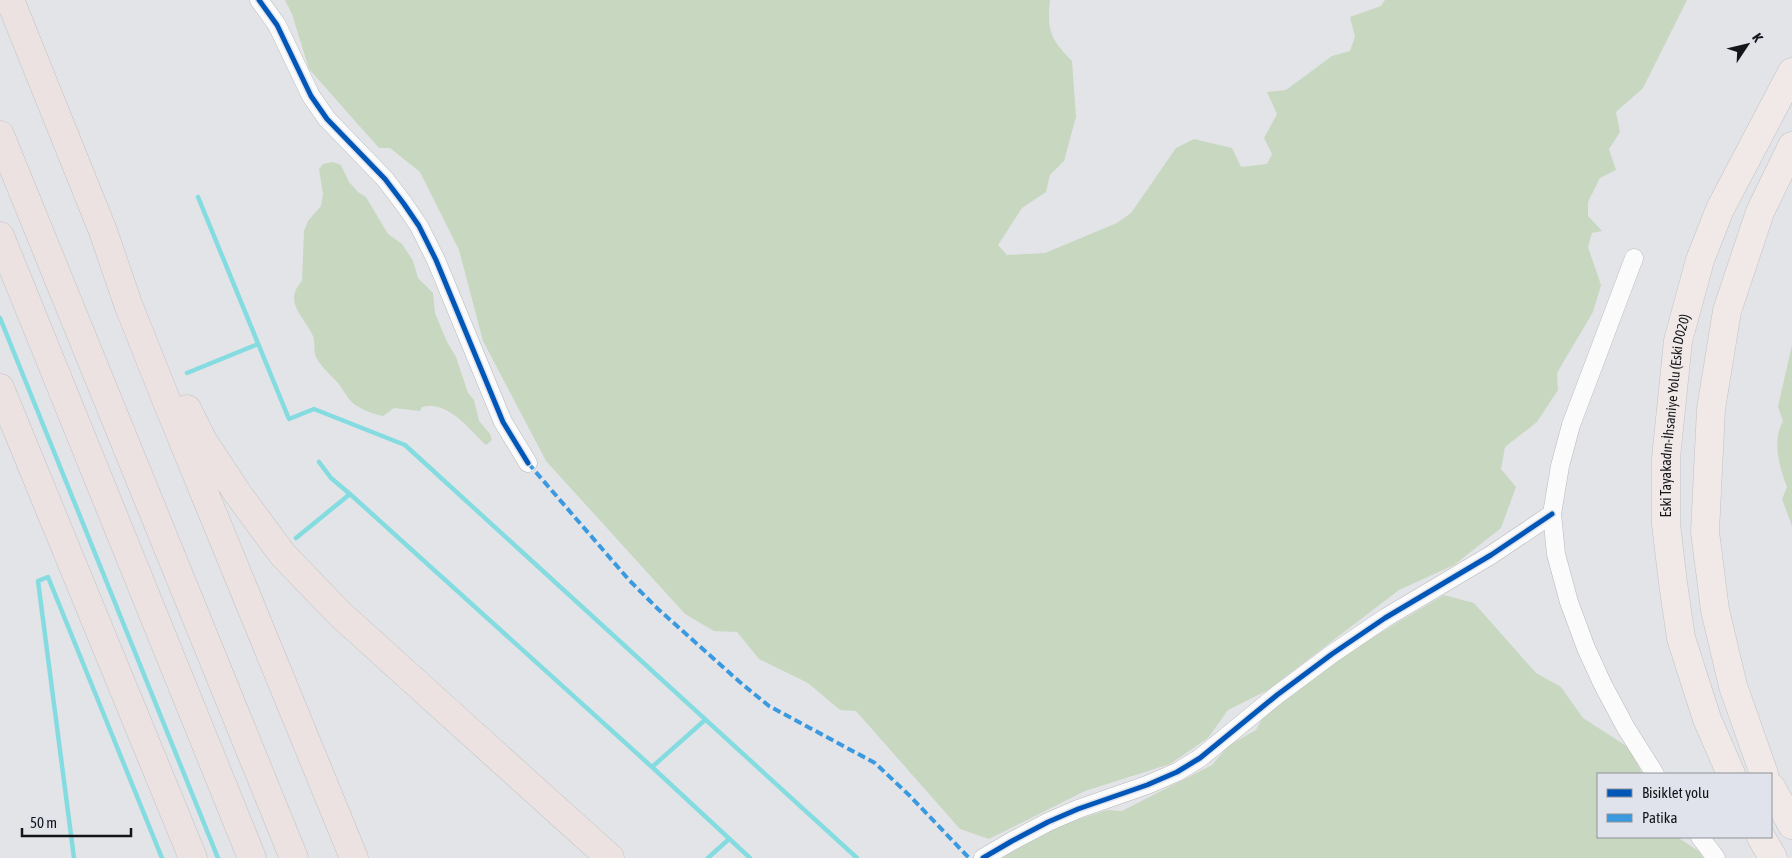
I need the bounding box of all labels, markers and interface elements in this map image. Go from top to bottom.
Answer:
north arrow [1722,20,1772,70]
text: K [1749,30,1766,45]
street label: Eski Tayakadın-İhsaniye Yolu (Eski D020) [1658,312,1693,518]
legend [1597,773,1772,838]
text: Bisiklet yolu [1642,784,1709,801]
scale bar [22,806,131,838]
text: Patika [1642,809,1677,826]
text: 50 m [30,814,57,831]

